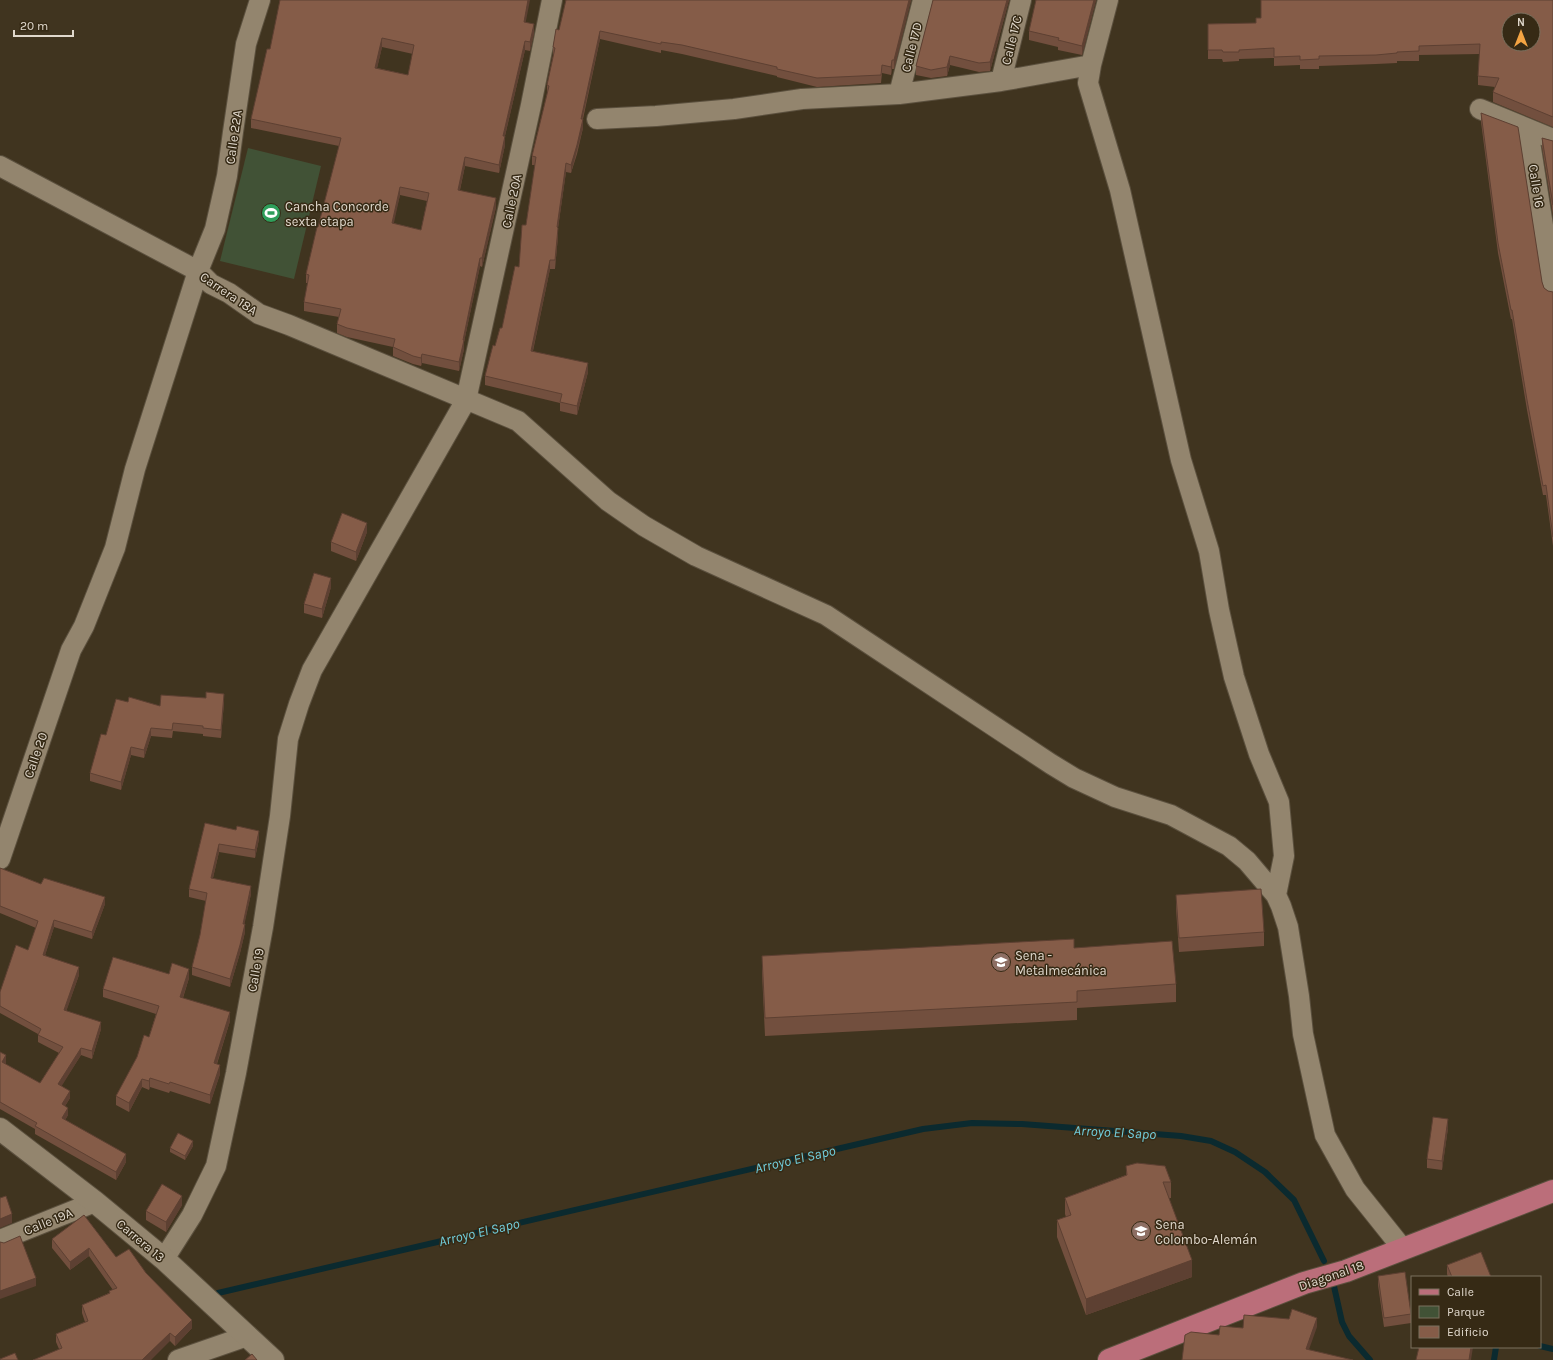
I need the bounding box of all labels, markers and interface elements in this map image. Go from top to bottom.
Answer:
scale bar [14,12,73,38]
north arrow [1501,12,1541,52]
street label: Calle 17C [998,14,1025,66]
text: N [1517,16,1525,29]
text: 20 m [20,19,48,33]
street label: Calle 17D [898,20,925,74]
street label: Calle 22A [222,108,245,165]
street label: Calle 16 [1526,163,1547,209]
street label: Calle 20A [498,172,525,230]
place label: Cancha Concorde sexta etapa [285,199,389,229]
sports icon: Cancha Concorde sexta etapa [260,202,282,224]
street label: Carrera 18A [197,269,261,318]
street label: Calle 20 [21,730,50,780]
street label: Calle 19 [244,947,267,993]
place label: Sena - Metalmecánica [1015,948,1107,978]
school or university icon: Sena - Metalmecánica [990,951,1012,973]
water label: Arroyo El Sapo [1073,1122,1157,1143]
water label: Arroyo El Sapo [753,1142,837,1177]
street label: Calle 19A [22,1205,75,1238]
water label: Arroyo El Sapo [437,1215,521,1250]
street label: Carrera 13 [114,1216,168,1265]
place label: Sena Colombo-Alemán [1155,1217,1257,1247]
school or university icon: Sena Colombo-Alemán [1130,1220,1152,1242]
street label: Diagonal 18 [1297,1257,1366,1294]
legend [1411,1276,1541,1348]
text: Calle [1447,1285,1474,1299]
text: Parque [1447,1305,1485,1319]
text: Edificio [1447,1325,1488,1339]

